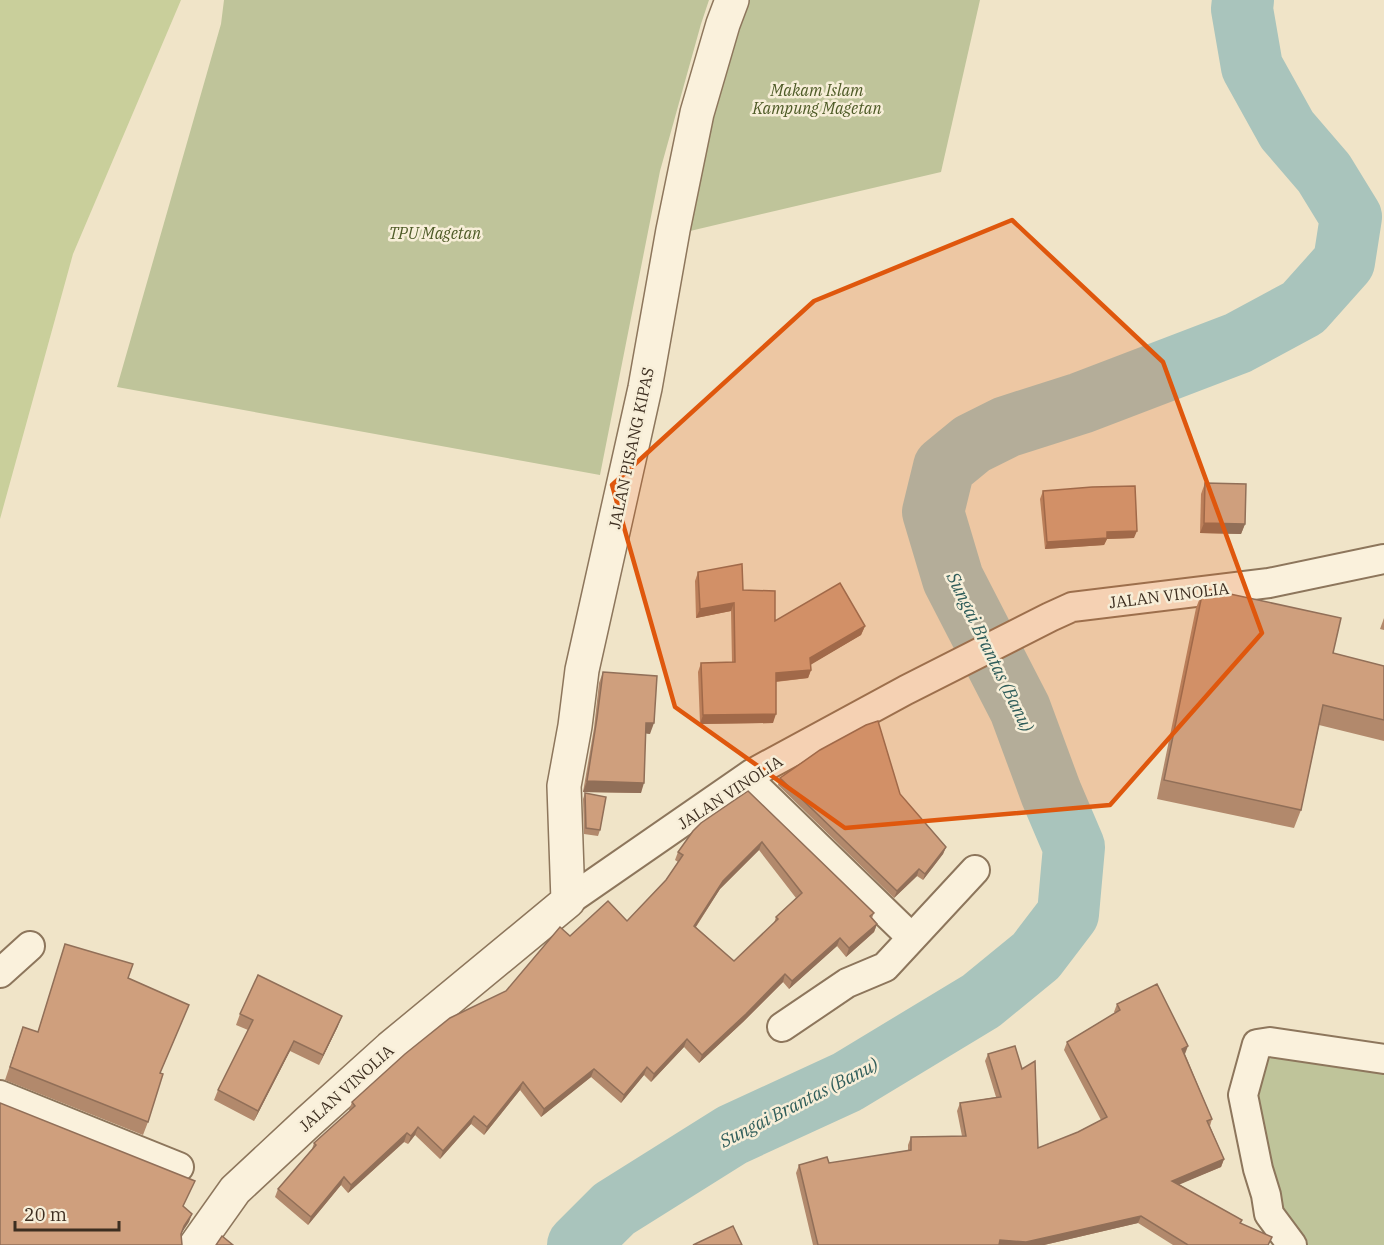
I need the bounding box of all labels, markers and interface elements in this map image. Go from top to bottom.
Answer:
park label: Makam Islam Kampung Magetan [751,80,882,118]
park label: TPU Magetan [389,223,481,243]
street label: JALAN PISANG KIPAS [604,365,658,531]
water label: Sungai Brantas (Banu) [941,567,1039,735]
street label: JALAN VINOLIA [1108,578,1230,612]
street label: JALAN VINOLIA [674,751,786,833]
street label: JALAN VINOLIA [294,1040,398,1136]
water label: Sungai Brantas (Banu) [715,1053,882,1153]
scale bar [15,1194,118,1232]
text: 20 m [24,1203,67,1226]

